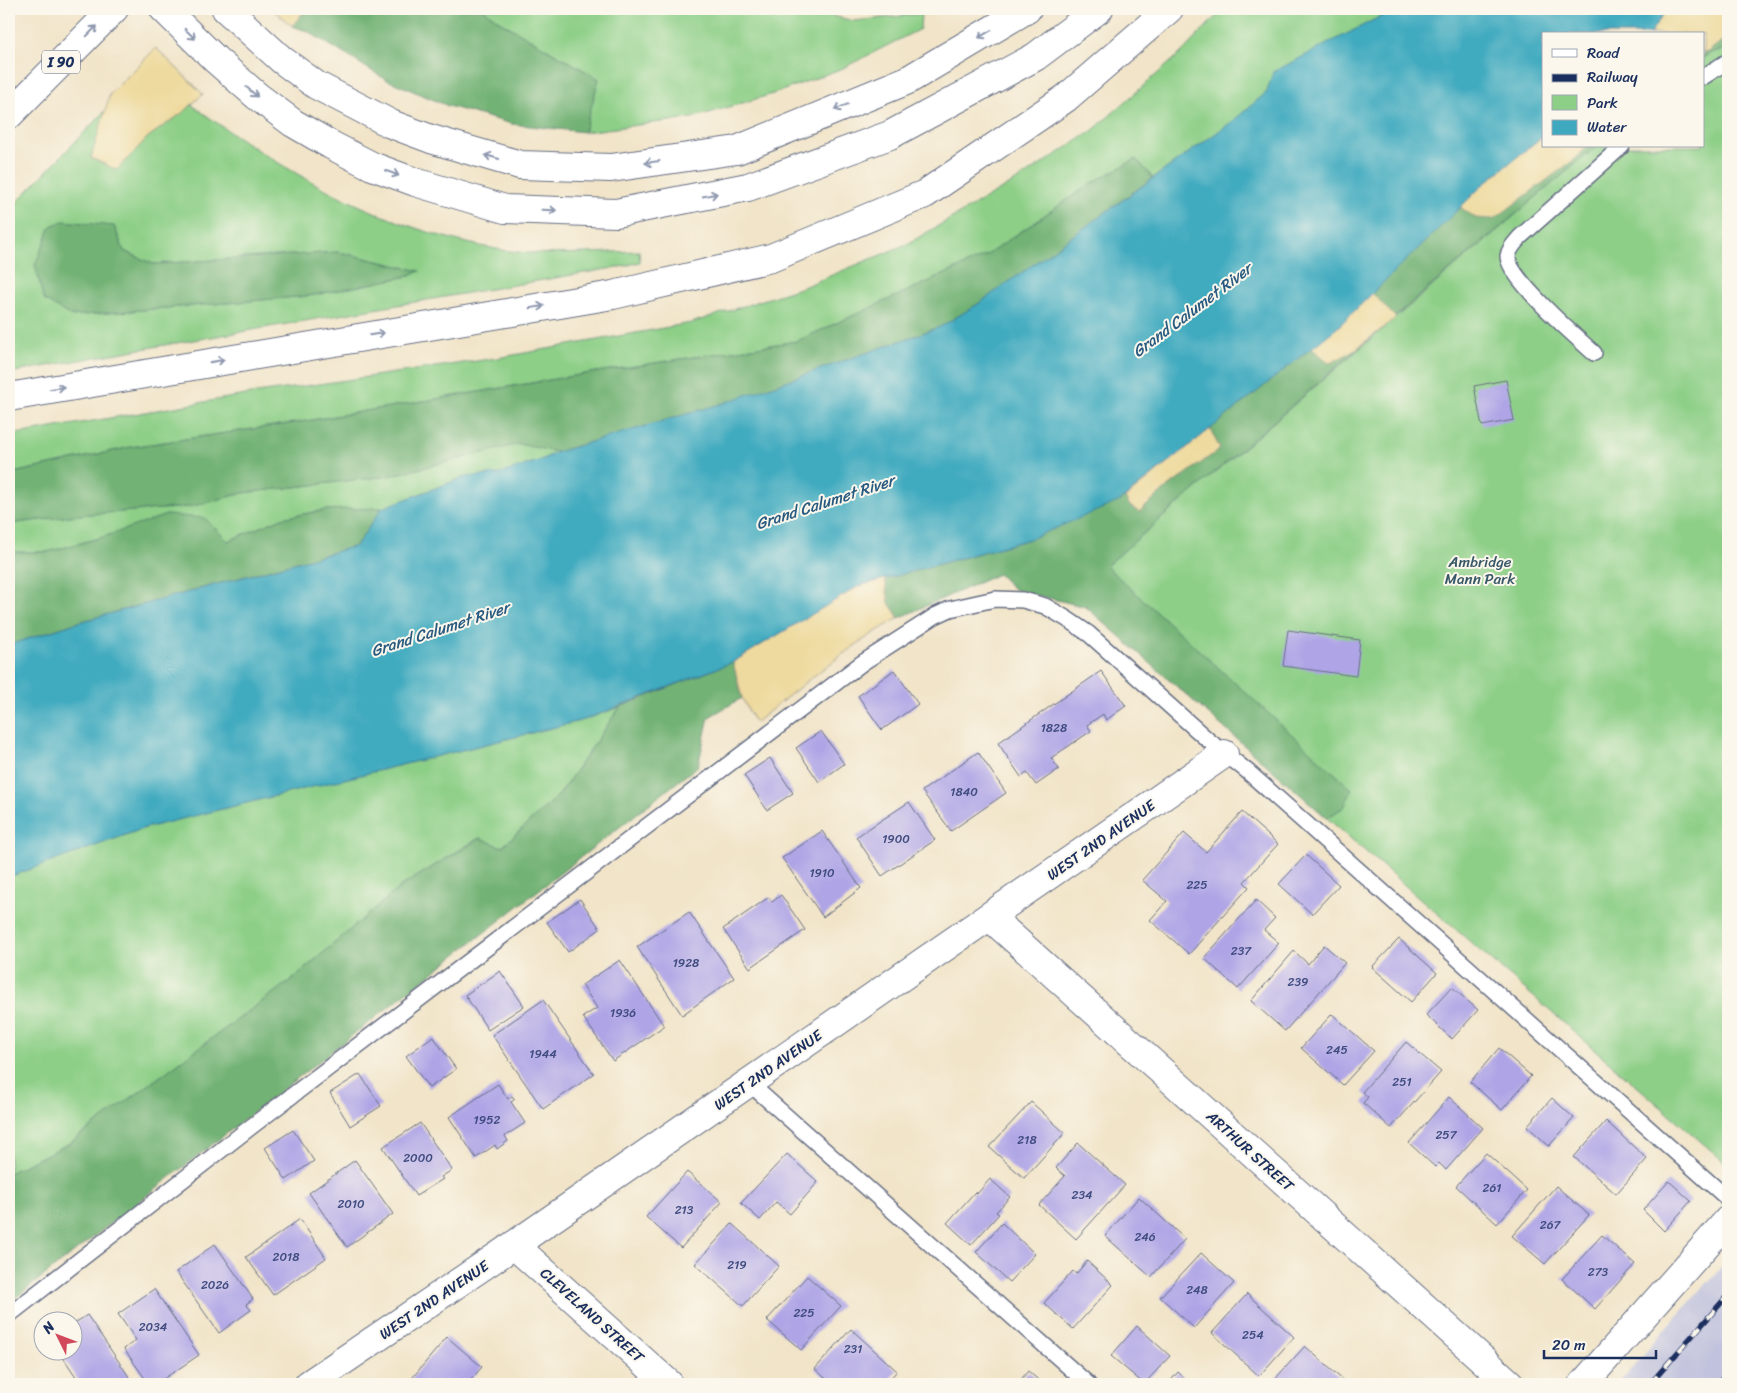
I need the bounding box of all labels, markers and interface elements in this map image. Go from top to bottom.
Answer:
one-way arrow [86,24,98,37]
one-way arrow [184,28,196,40]
one-way arrow [979,29,993,39]
legend [1542,32,1704,148]
text: Road [1587,40,1620,66]
road number: I 90 [42,51,80,74]
text: Railway [1587,64,1638,90]
one-way arrow [246,86,259,98]
text: Park [1587,90,1618,116]
one-way arrow [834,103,849,113]
text: Water [1587,114,1627,140]
one-way arrow [484,151,500,161]
one-way arrow [645,157,661,167]
one-way arrow [384,169,399,179]
one-way arrow [701,189,717,199]
one-way arrow [541,206,557,215]
water label: Grand Calumet River [1126,253,1261,365]
one-way arrow [529,302,545,312]
one-way arrow [369,329,385,339]
one-way arrow [208,356,224,366]
one-way arrow [48,383,64,393]
water label: Grand Calumet River [752,465,901,538]
park label: Ambridge Mann Park [1445,549,1516,592]
water label: Grand Calumet River [367,592,516,665]
house number: 1828 [1041,717,1067,739]
house number: 1840 [950,781,978,803]
street label: WEST 2ND AVENUE [1041,792,1162,887]
house number: 1900 [882,828,910,850]
house number: 1910 [809,862,835,884]
house number: 225 [1186,874,1208,896]
house number: 237 [1231,940,1252,962]
house number: 1928 [673,952,699,974]
house number: 239 [1288,971,1308,993]
house number: 1936 [610,1002,636,1024]
street label: WEST 2ND AVENUE [708,1022,829,1117]
house number: 245 [1326,1039,1348,1061]
house number: 1944 [529,1043,557,1065]
house number: 251 [1392,1071,1412,1093]
street label: ARTHUR STREET [1199,1104,1301,1198]
house number: 1952 [474,1109,500,1131]
house number: 257 [1435,1124,1458,1146]
house number: 218 [1017,1129,1037,1151]
house number: 2000 [403,1147,433,1169]
house number: 261 [1483,1177,1501,1199]
house number: 234 [1071,1184,1093,1206]
house number: 2010 [337,1193,365,1215]
house number: 213 [675,1199,694,1221]
house number: 267 [1540,1214,1561,1236]
house number: 246 [1134,1226,1156,1248]
house number: 2018 [273,1246,299,1268]
street label: WEST 2ND AVENUE [374,1253,496,1347]
house number: 219 [727,1254,747,1276]
street label: CLEVELAND STREET [534,1261,651,1370]
house number: 273 [1588,1261,1609,1283]
house number: 2026 [201,1274,229,1296]
house number: 248 [1186,1279,1208,1301]
house number: 225 [793,1302,815,1324]
north arrow [32,1310,82,1360]
text: N [36,1315,61,1340]
house number: 2034 [139,1316,168,1338]
house number: 254 [1242,1324,1264,1346]
scale bar [1544,1328,1657,1360]
text: 20 m [1552,1332,1586,1358]
house number: 231 [844,1338,862,1360]

